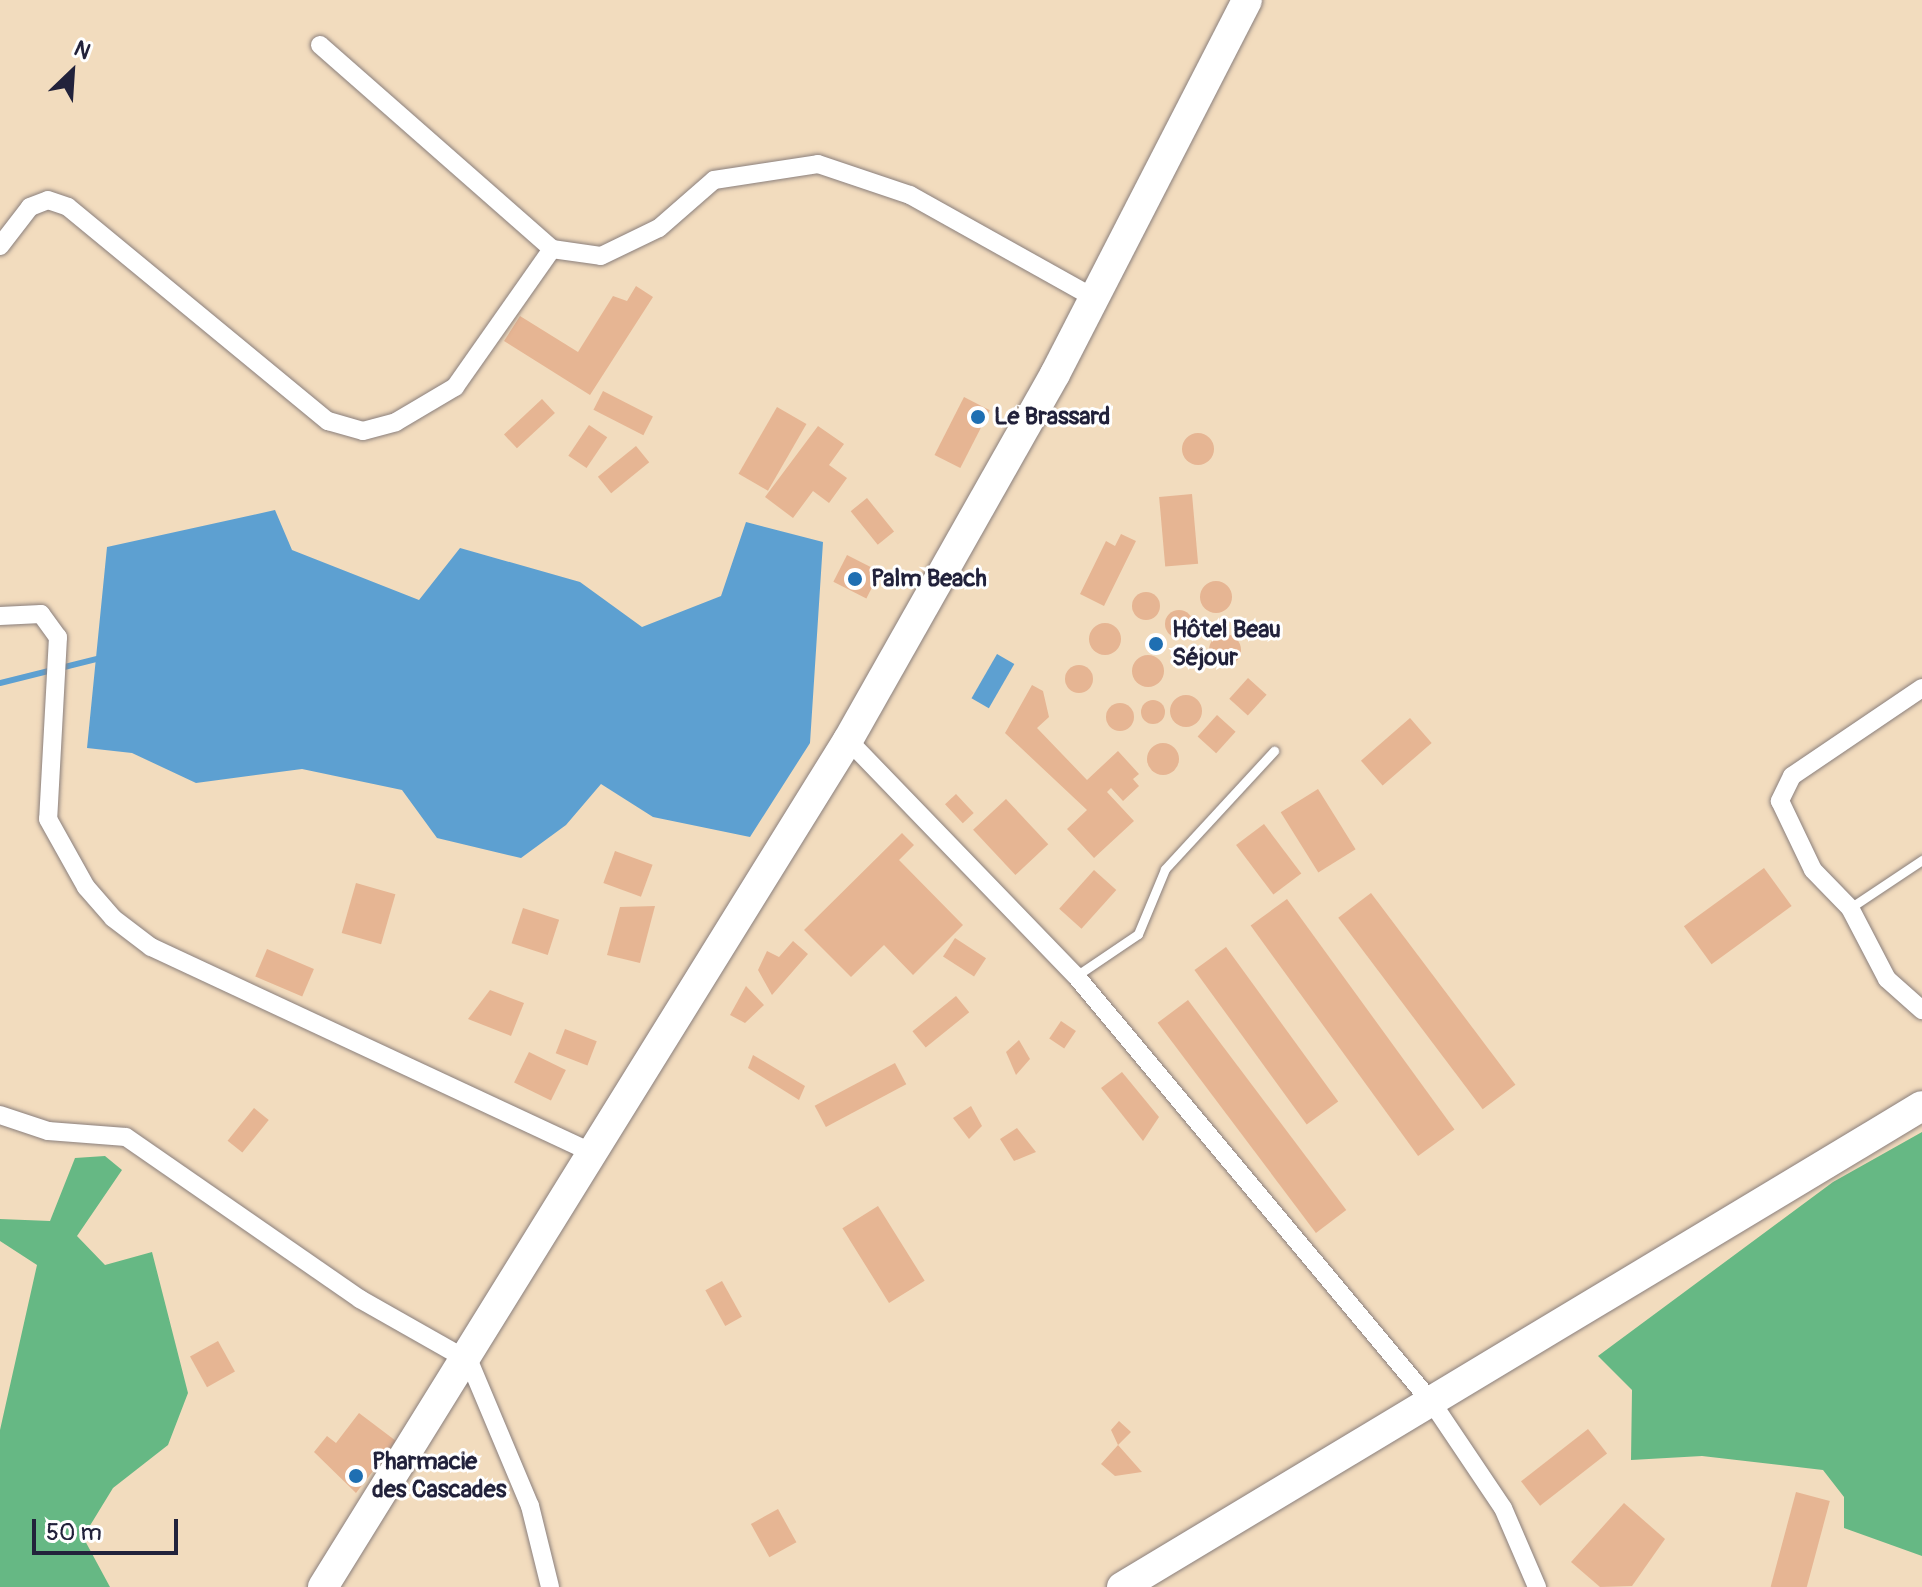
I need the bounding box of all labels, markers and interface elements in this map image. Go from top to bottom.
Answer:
north arrow [32,32,112,112]
text: N [69,34,95,66]
place label: Le Brassard [994,403,1110,431]
marker: Le Brassard [969,408,987,426]
place label: Palm Beach [871,565,987,593]
marker: Palm Beach [846,570,864,588]
place label: Hôtel Beau Séjour [1172,616,1281,672]
marker: Hôtel Beau Séjour [1147,635,1165,653]
place label: Pharmacie des Cascades [372,1448,506,1504]
marker: Pharmacie des Cascades [347,1467,365,1485]
scale bar [36,1503,182,1553]
text: 50 m [46,1518,102,1547]

